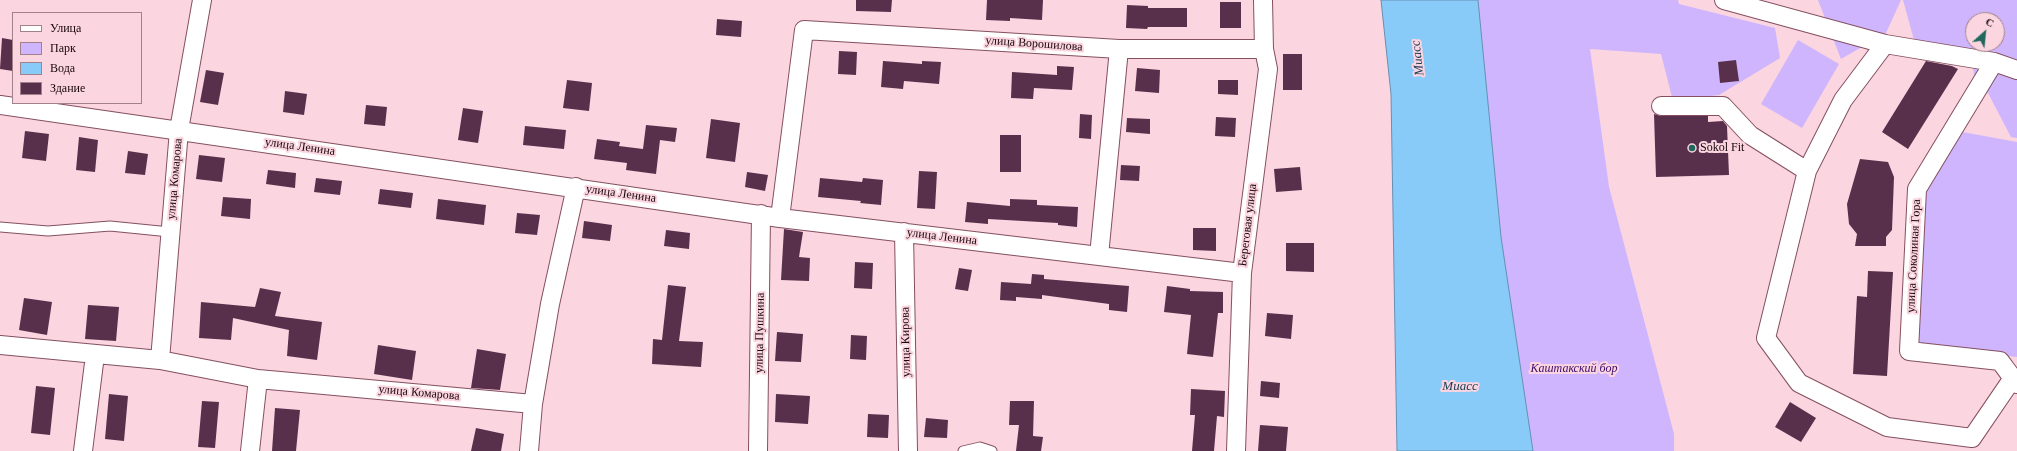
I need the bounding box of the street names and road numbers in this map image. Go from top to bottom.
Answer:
street label: улица Ворошилова [985,33,1083,55]
street label: улица Ленина [264,135,336,159]
street label: улица Комарова [164,138,186,220]
street label: улица Ленина [585,182,657,206]
street label: Береговая улица [1236,183,1260,267]
street label: улица Соколиная Гора [1904,199,1924,313]
street label: улица Ленина [906,226,978,248]
street label: улица Пушкина [752,293,768,373]
street label: улица Кирова [898,307,914,377]
street label: улица Комарова [378,382,460,404]

